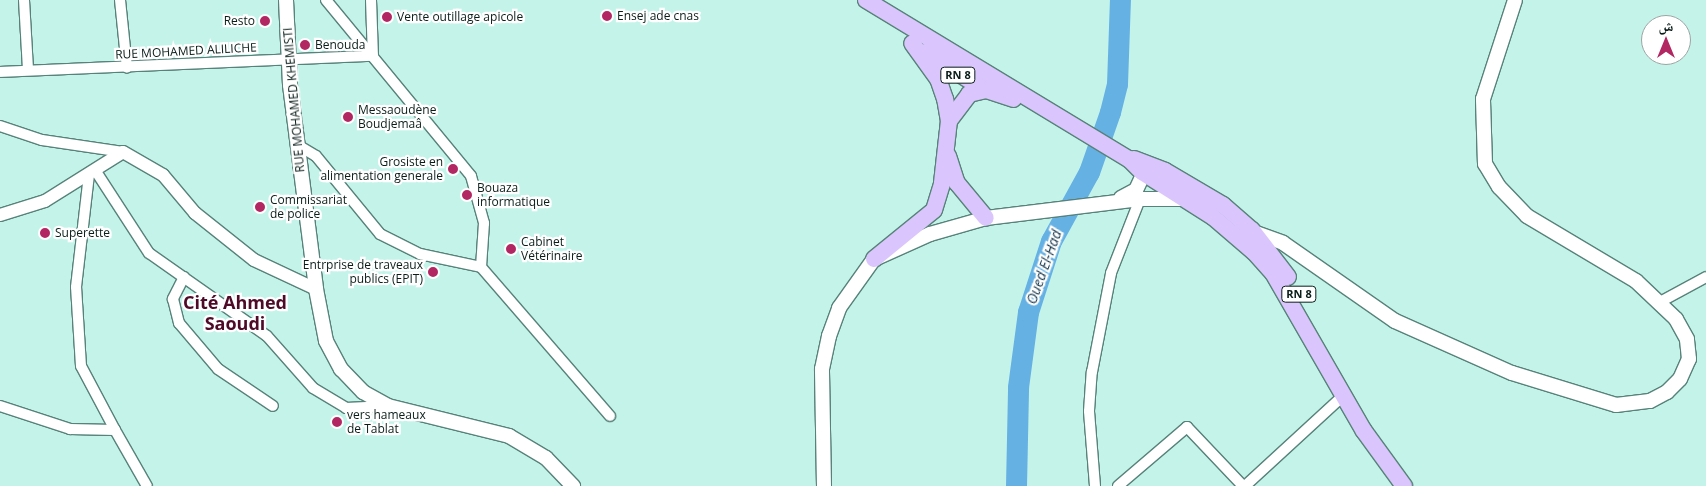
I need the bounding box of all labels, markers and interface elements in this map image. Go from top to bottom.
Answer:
place label: Ensej ade cnas [617,9,699,23]
place label: Vente outillage apicole [397,10,523,24]
marker: Ensej ade cnas [601,10,613,22]
marker: Vente outillage apicole [381,11,393,23]
place label: Resto [224,14,255,28]
marker: Resto [259,15,271,27]
north arrow [1641,15,1691,65]
text: ش [1659,16,1673,35]
street label: RUE MOHAMED KHEMISTI [280,27,308,173]
place label: Benouda [315,38,365,52]
marker: Benouda [299,39,311,51]
street label: RUE MOHAMED ALILICHE [115,40,257,62]
road number: RN 8 [939,66,977,84]
place label: Messaoudène Boudjemaâ [358,103,436,131]
marker: Messaoudène Boudjemaâ [342,111,354,123]
place label: Grosiste en alimentation generale [320,155,443,183]
marker: Grosiste en alimentation generale [447,163,459,175]
place label: Bouaza informatique [477,181,550,209]
marker: Bouaza informatique [461,189,473,201]
place label: Commissariat de police [270,193,347,221]
marker: Commissariat de police [254,201,266,213]
place label: Superette [55,226,110,240]
marker: Superette [39,227,51,239]
water label: Oued El-Had [1023,228,1065,306]
place label: Cabinet Vétérinaire [521,235,583,263]
marker: Cabinet Vétérinaire [505,243,517,255]
place label: Entrprise de traveaux publics (EPIT) [303,258,423,286]
marker: Entrprise de traveaux publics (EPIT) [427,266,439,278]
road number: RN 8 [1280,286,1318,302]
district label: Cité Ahmed Saoudi [183,292,287,334]
place label: vers hameaux de Tablat [347,408,426,436]
marker: vers hameaux de Tablat [331,416,343,428]

